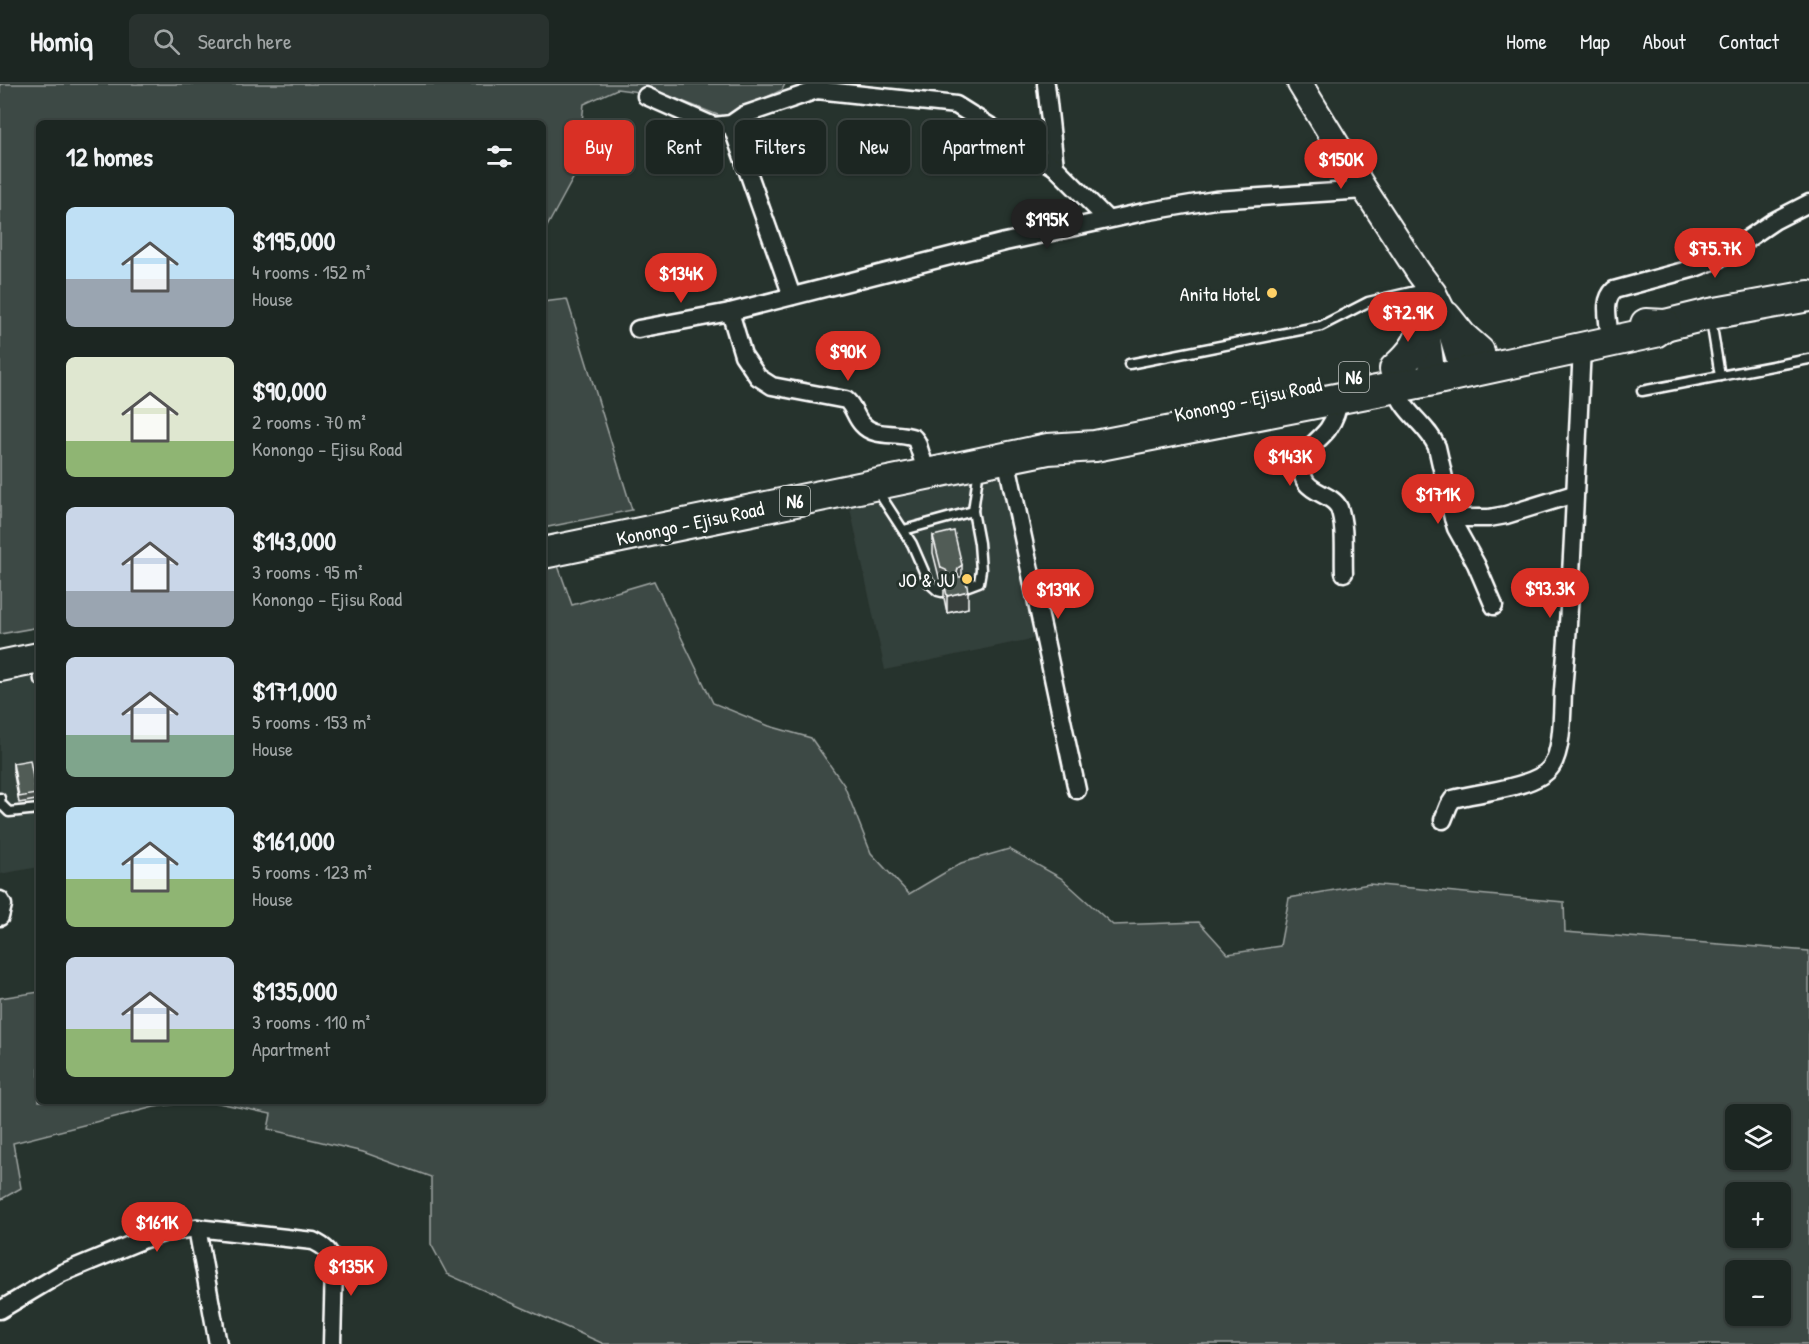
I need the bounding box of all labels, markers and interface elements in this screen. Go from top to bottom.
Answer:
search box [129,14,549,68]
text: Homiq [30,22,93,60]
icon: search [150,25,183,58]
text: Search here [198,26,292,56]
text: Home [1506,27,1547,56]
text: Map [1580,27,1610,56]
text: About [1643,27,1686,56]
text: Contact [1719,27,1779,56]
chip: Buy [564,120,634,174]
chip: Rent [646,120,723,174]
chip: Filters [735,120,826,174]
chip: New [838,120,910,174]
chip: Apartment [922,120,1046,174]
text: 12 homes [66,139,153,174]
pin: $150K [1299,139,1383,190]
icon: filters [483,140,516,173]
text: $150K [1318,145,1364,172]
pin: $195K [1005,199,1089,250]
text: $195K [1025,205,1069,232]
text: $195,000 [252,223,335,258]
pin: $75.7K [1666,228,1764,279]
icon: home [114,231,186,303]
text: $75.7K [1688,234,1742,261]
pin: $134K [639,253,723,304]
text: 4 rooms · 152 m² [252,258,370,285]
text: $134K [659,259,703,286]
place label: Anita Hotel [1180,280,1261,307]
text: House [252,285,293,312]
marker: Anita Hotel [1265,286,1279,300]
pin: $72.9K [1359,292,1457,343]
text: $72.9K [1382,298,1434,325]
pin: $90K [812,331,884,382]
text: $90K [830,337,866,364]
road number: N6 [1339,362,1369,392]
street label: Konongo - Ejisu Road [1172,370,1324,428]
text: $90,000 [252,373,327,408]
icon: home [114,381,186,453]
text: 2 rooms · 70 m² [252,408,366,435]
text: Konongo - Ejisu Road [252,435,402,462]
pin: $143K [1248,436,1332,487]
text: $143K [1268,442,1312,469]
pin: $171K [1396,474,1480,525]
text: $171K [1415,480,1461,507]
road number: N6 [780,486,810,516]
street label: Konongo - Ejisu Road [614,494,766,552]
text: $143,000 [252,523,336,558]
icon: home [114,531,186,603]
text: 3 rooms · 95 m² [252,558,362,585]
place label: JO & JU [898,566,955,593]
pin: $93.3K [1501,568,1599,619]
pin: $139K [1016,569,1100,620]
marker: JO & JU [960,572,974,586]
text: $93.3K [1525,574,1575,601]
text: $139K [1036,575,1080,602]
text: Konongo - Ejisu Road [252,585,402,612]
text: $171,000 [252,673,337,708]
icon: home [114,681,186,753]
text: 5 rooms · 153 m² [252,708,371,735]
text: House [252,735,293,762]
text: $161,000 [252,823,335,858]
icon: home [114,831,186,903]
text: 5 rooms · 123 m² [252,858,372,885]
text: House [252,885,293,912]
text: $135,000 [252,973,337,1008]
icon: home [114,981,186,1053]
text: 3 rooms · 110 m² [252,1008,370,1035]
text: Apartment [252,1035,330,1062]
map controls [1725,1104,1791,1326]
button: layers [1725,1104,1791,1170]
button: + [1725,1182,1791,1248]
pin: $161K [115,1202,199,1253]
text: $161K [135,1208,179,1235]
pin: $135K [309,1246,393,1297]
text: $135K [328,1252,374,1279]
button: − [1725,1260,1791,1326]

